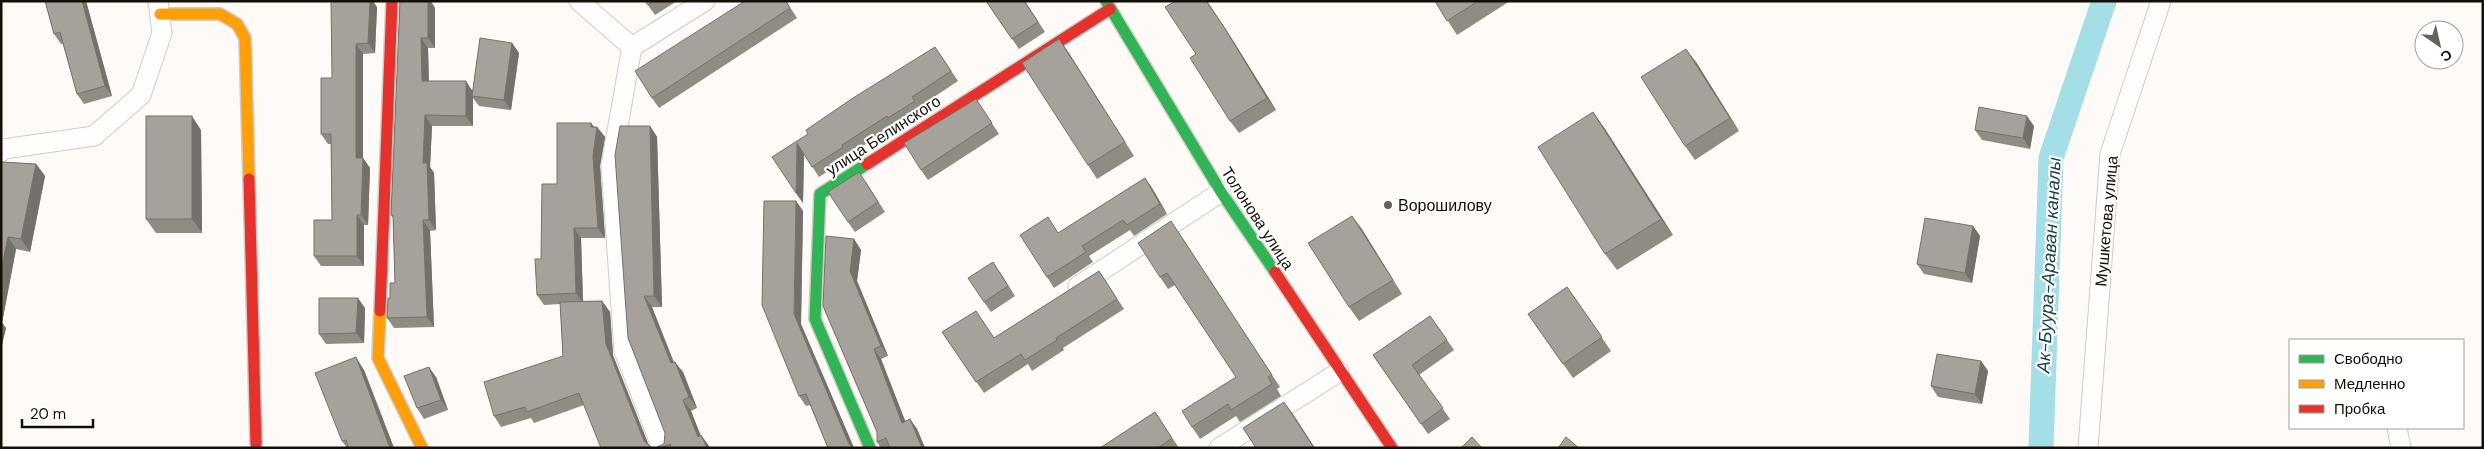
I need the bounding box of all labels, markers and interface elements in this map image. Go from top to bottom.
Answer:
north arrow [2414,20,2464,70]
text: С [2437,45,2455,66]
street label: улица Белинского [822,90,945,180]
street label: Мушкетова улица [2090,155,2123,287]
water label: Ак-Буура-Араван каналы [2031,157,2067,374]
street label: Толонова улица [1216,163,1299,274]
place label: Ворошилову [1398,195,1492,216]
marker: Ворошилову [1382,199,1394,211]
legend [2289,339,2464,429]
text: Свободно [2334,349,2403,369]
text: Медленно [2334,374,2405,394]
scale bar [22,396,94,428]
text: Пробка [2334,399,2386,419]
text: 20 m [30,404,66,424]

